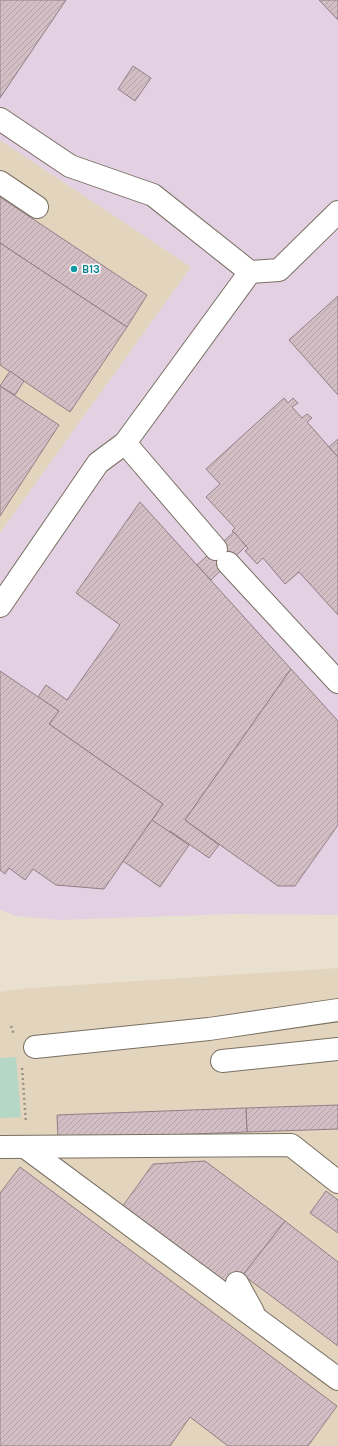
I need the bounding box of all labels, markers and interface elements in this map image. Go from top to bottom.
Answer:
place label: B13 [82,263,100,276]
marker: B13 [69,264,79,274]

